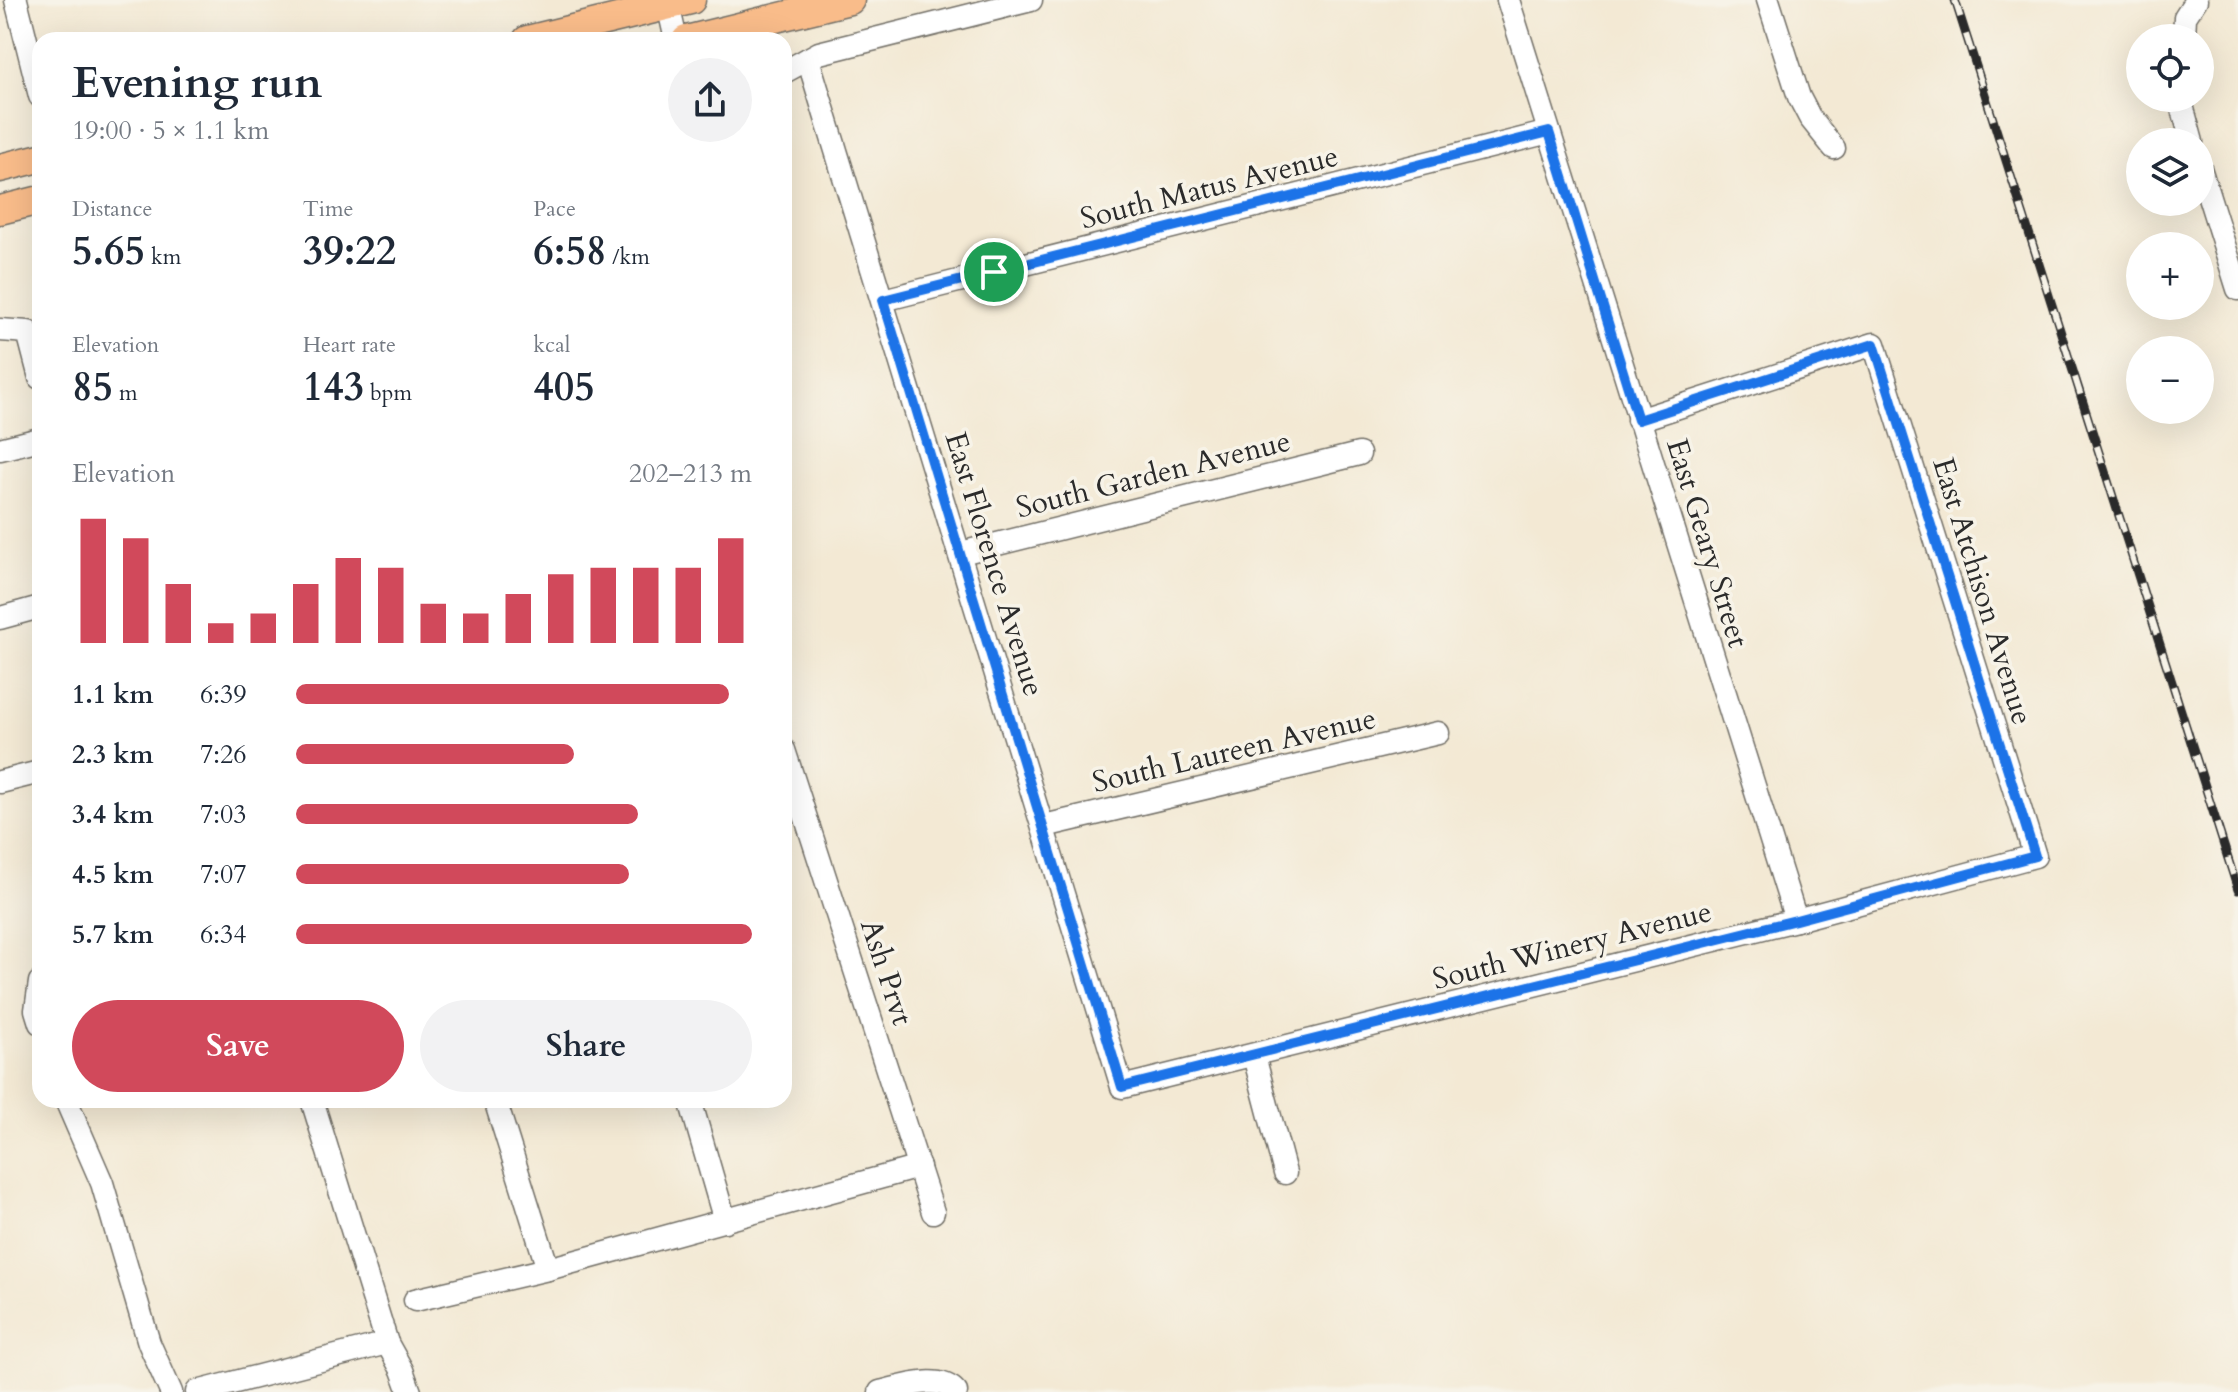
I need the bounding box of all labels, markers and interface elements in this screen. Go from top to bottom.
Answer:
map controls [2126,24,2214,424]
button: locate [2126,24,2214,112]
text: Evening run [72,53,322,113]
button: share [668,58,752,142]
text: 19:00 · 5 × 1.1 km [72,113,269,148]
button: layers [2126,128,2214,216]
street label: South Matus Avenue [1076,136,1342,239]
text: Distance [72,194,152,224]
text: Time [303,194,354,224]
text: Pace [533,194,576,224]
text: 5.65 [72,224,145,279]
text: 39:22 [303,224,396,279]
text: 6:58 [533,224,606,279]
button: + [2126,232,2214,320]
pin [960,238,1028,306]
text: km [145,242,181,272]
text: /km [606,242,650,272]
icon: arrive [972,250,1016,294]
text: Elevation [72,330,159,360]
text: Heart rate [303,330,396,360]
text: kcal [533,330,570,360]
button: − [2126,336,2214,424]
text: 85 [72,360,113,415]
text: 143 [303,360,364,415]
text: 405 [533,360,595,415]
text: m [113,378,138,408]
text: bpm [364,378,412,408]
street label: South Garden Avenue [1012,421,1295,528]
street label: East Florence Avenue [935,427,1054,701]
street label: East Geary Street [1656,434,1759,653]
street label: East Atchison Avenue [1922,453,2043,730]
text: Elevation [72,456,175,491]
text: 202–213 m [629,456,752,491]
text: 1.1 km [72,677,153,712]
text: 6:39 [200,677,247,712]
street label: South Laureen Avenue [1088,698,1380,803]
text: 2.3 km [72,737,153,772]
text: 7:26 [200,737,247,772]
text: 3.4 km [72,797,153,832]
text: 7:03 [200,797,247,832]
text: 4.5 km [72,857,153,892]
text: 7:07 [200,857,247,892]
street label: South Winery Avenue [1428,891,1716,1000]
street label: Ash Prvt [850,914,923,1031]
text: 5.7 km [72,917,153,952]
text: 6:34 [200,917,247,952]
button: Save [72,1000,404,1092]
button: Share [420,1000,752,1092]

